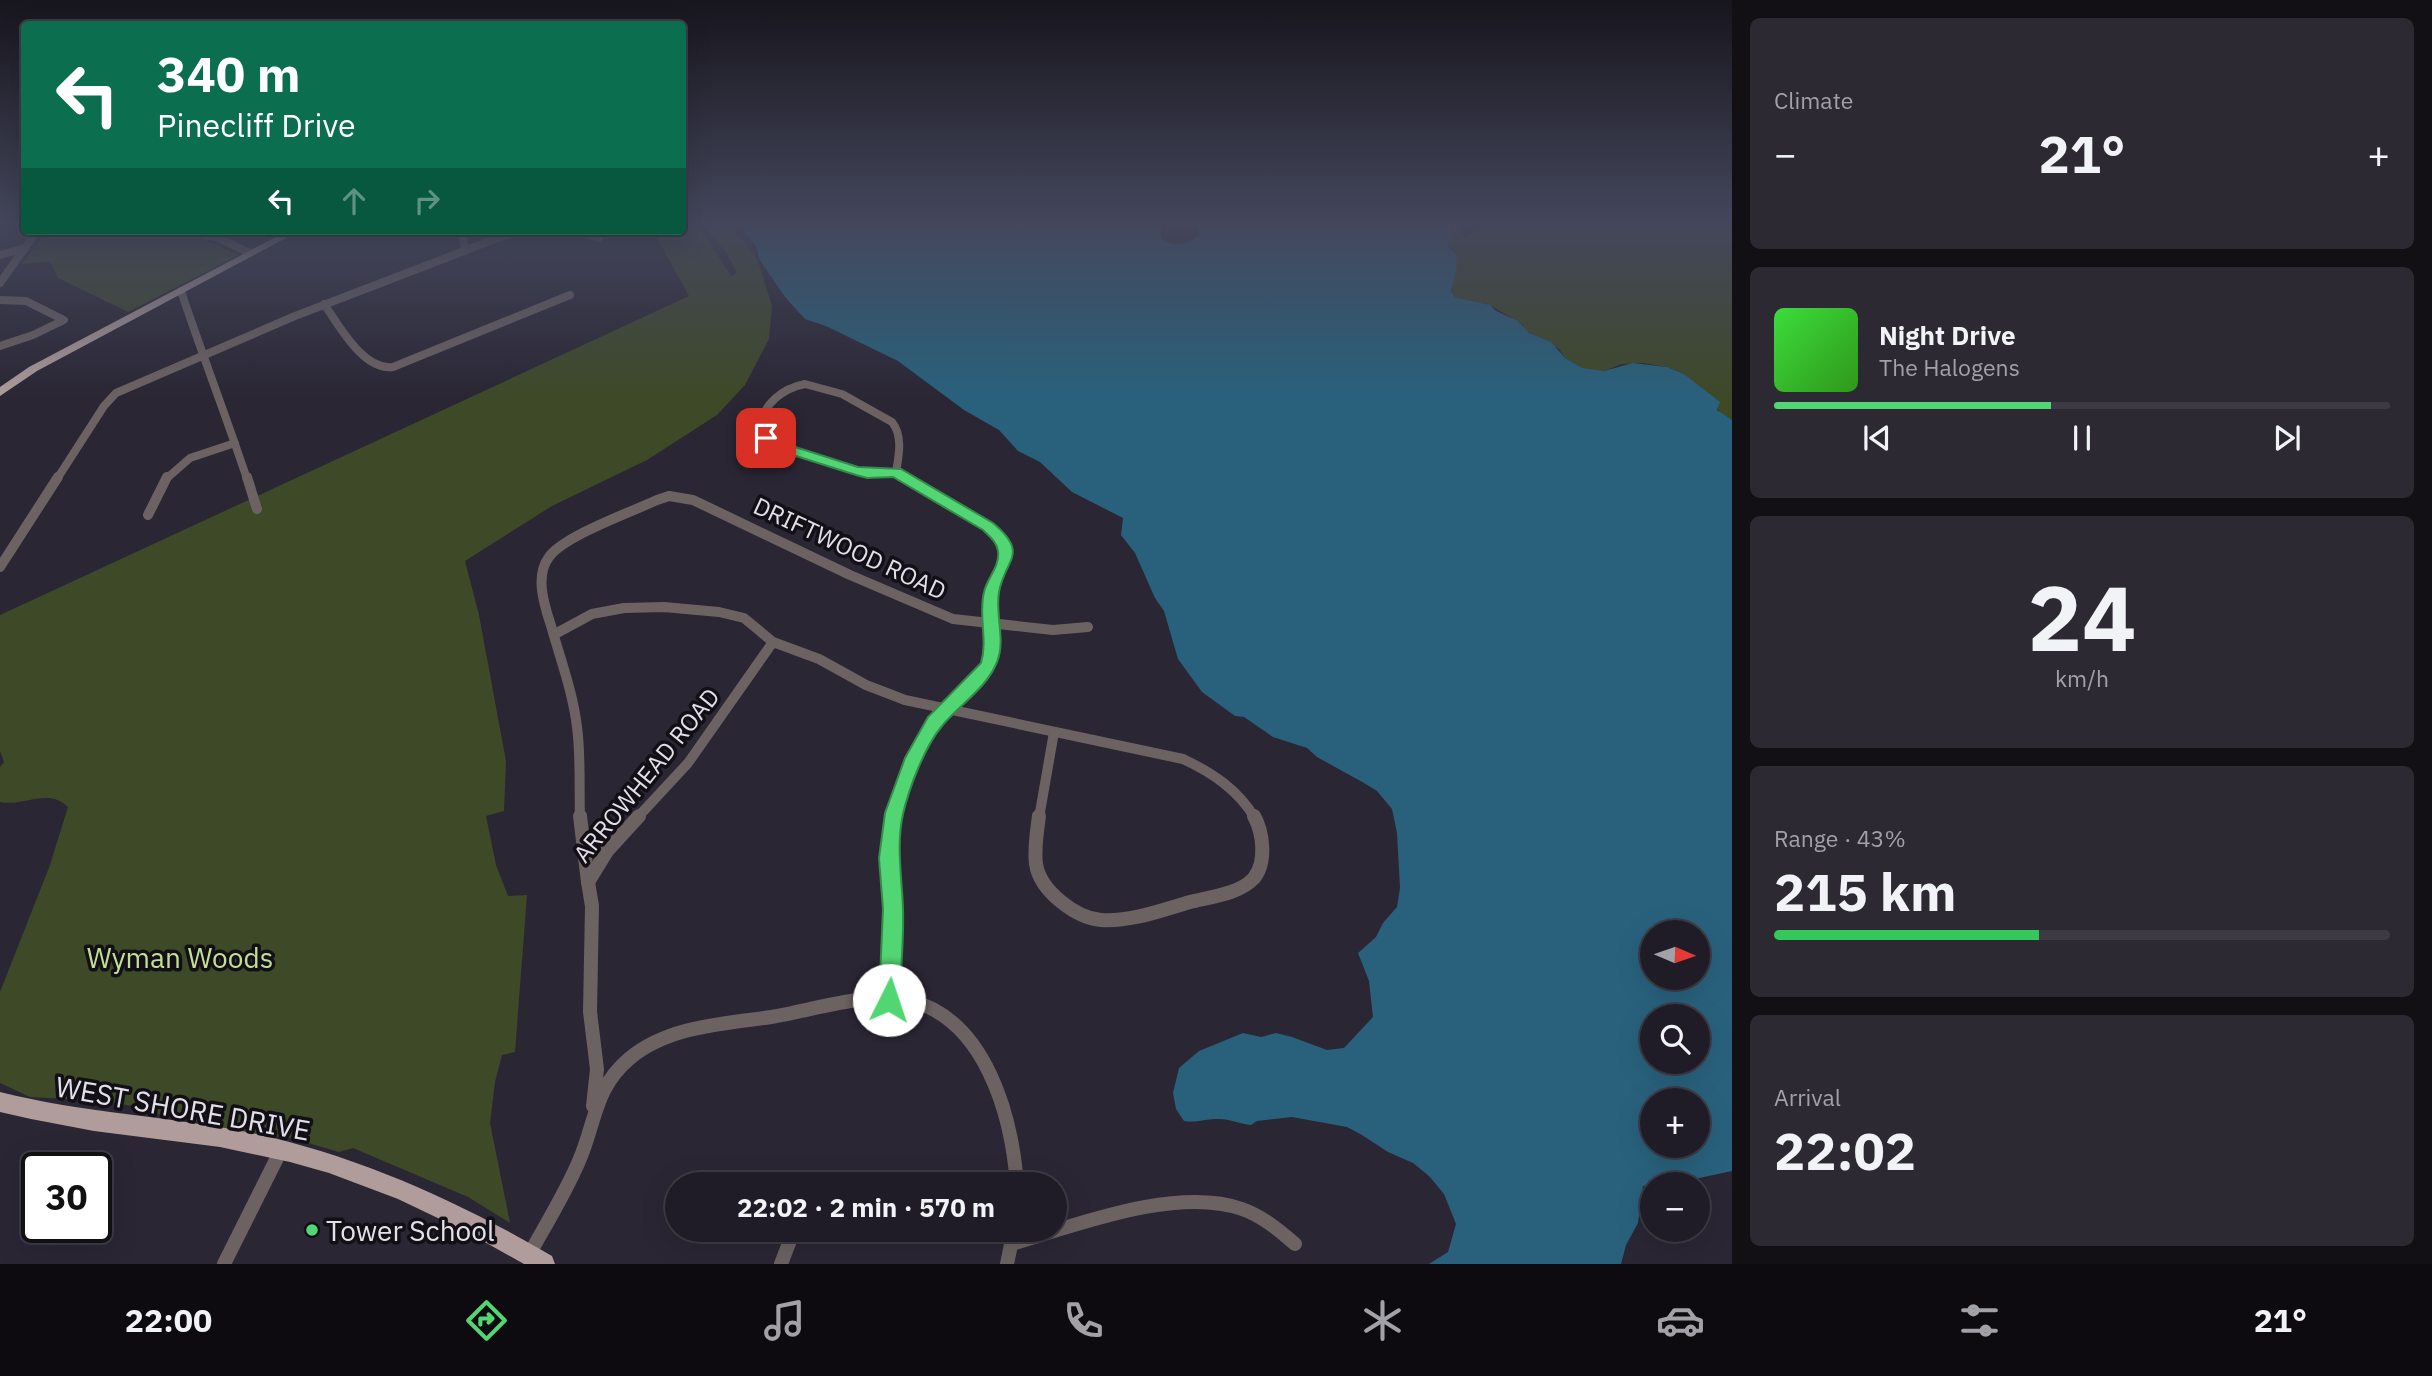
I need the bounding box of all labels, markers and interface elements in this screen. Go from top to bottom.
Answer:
text: 340 m [157,42,301,105]
icon: left [42,49,133,140]
text: Climate [1774,85,1853,115]
text: Pinecliff Drive [157,104,356,146]
text: 21° [2039,120,2125,187]
text: − [1774,129,1797,178]
text: + [2367,129,2390,178]
icon: left [262,182,300,220]
icon: ahead [335,182,373,220]
icon: right [408,182,446,220]
text: Night Drive [1879,318,2016,352]
text: The Halogens [1879,352,2020,382]
pin [736,408,796,468]
icon: arrive [747,419,785,457]
icon: previous [1858,419,1896,457]
icon: pause [2063,419,2101,457]
icon: next [2268,419,2306,457]
street label: DRIFTWOOD ROAD [749,489,951,607]
text: 24 [2027,558,2137,676]
text: km/h [2055,663,2109,693]
street label: ARROWHEAD ROAD [566,681,726,869]
text: Range · 43% [1774,823,1906,853]
text: 215 km [1774,858,1956,925]
north arrow [1640,920,1710,990]
map controls [1640,920,1710,1242]
park label: Wyman Woods [87,939,273,976]
position arrow [852,963,926,1037]
button: search [1640,1004,1710,1074]
street label: WEST SHORE DRIVE [53,1067,313,1149]
text: Arrival [1774,1082,1841,1112]
button: + [1640,1088,1710,1158]
text: 22:02 [1774,1117,1916,1184]
speed limit sign: 30 [21,1152,112,1243]
button: − [1640,1172,1710,1242]
text: 22:02 · 2 min · 570 m [737,1190,995,1224]
place label: Tower School [326,1212,495,1249]
marker: Tower School [304,1222,320,1238]
icon: directions [462,1296,511,1345]
icon: music [760,1296,809,1345]
icon: phone [1059,1296,1108,1345]
icon: climate [1358,1296,1407,1345]
icon: car [1656,1296,1705,1345]
icon: filters [1955,1296,2004,1345]
text: 22:00 [125,1299,212,1341]
text: 21° [2254,1299,2307,1341]

